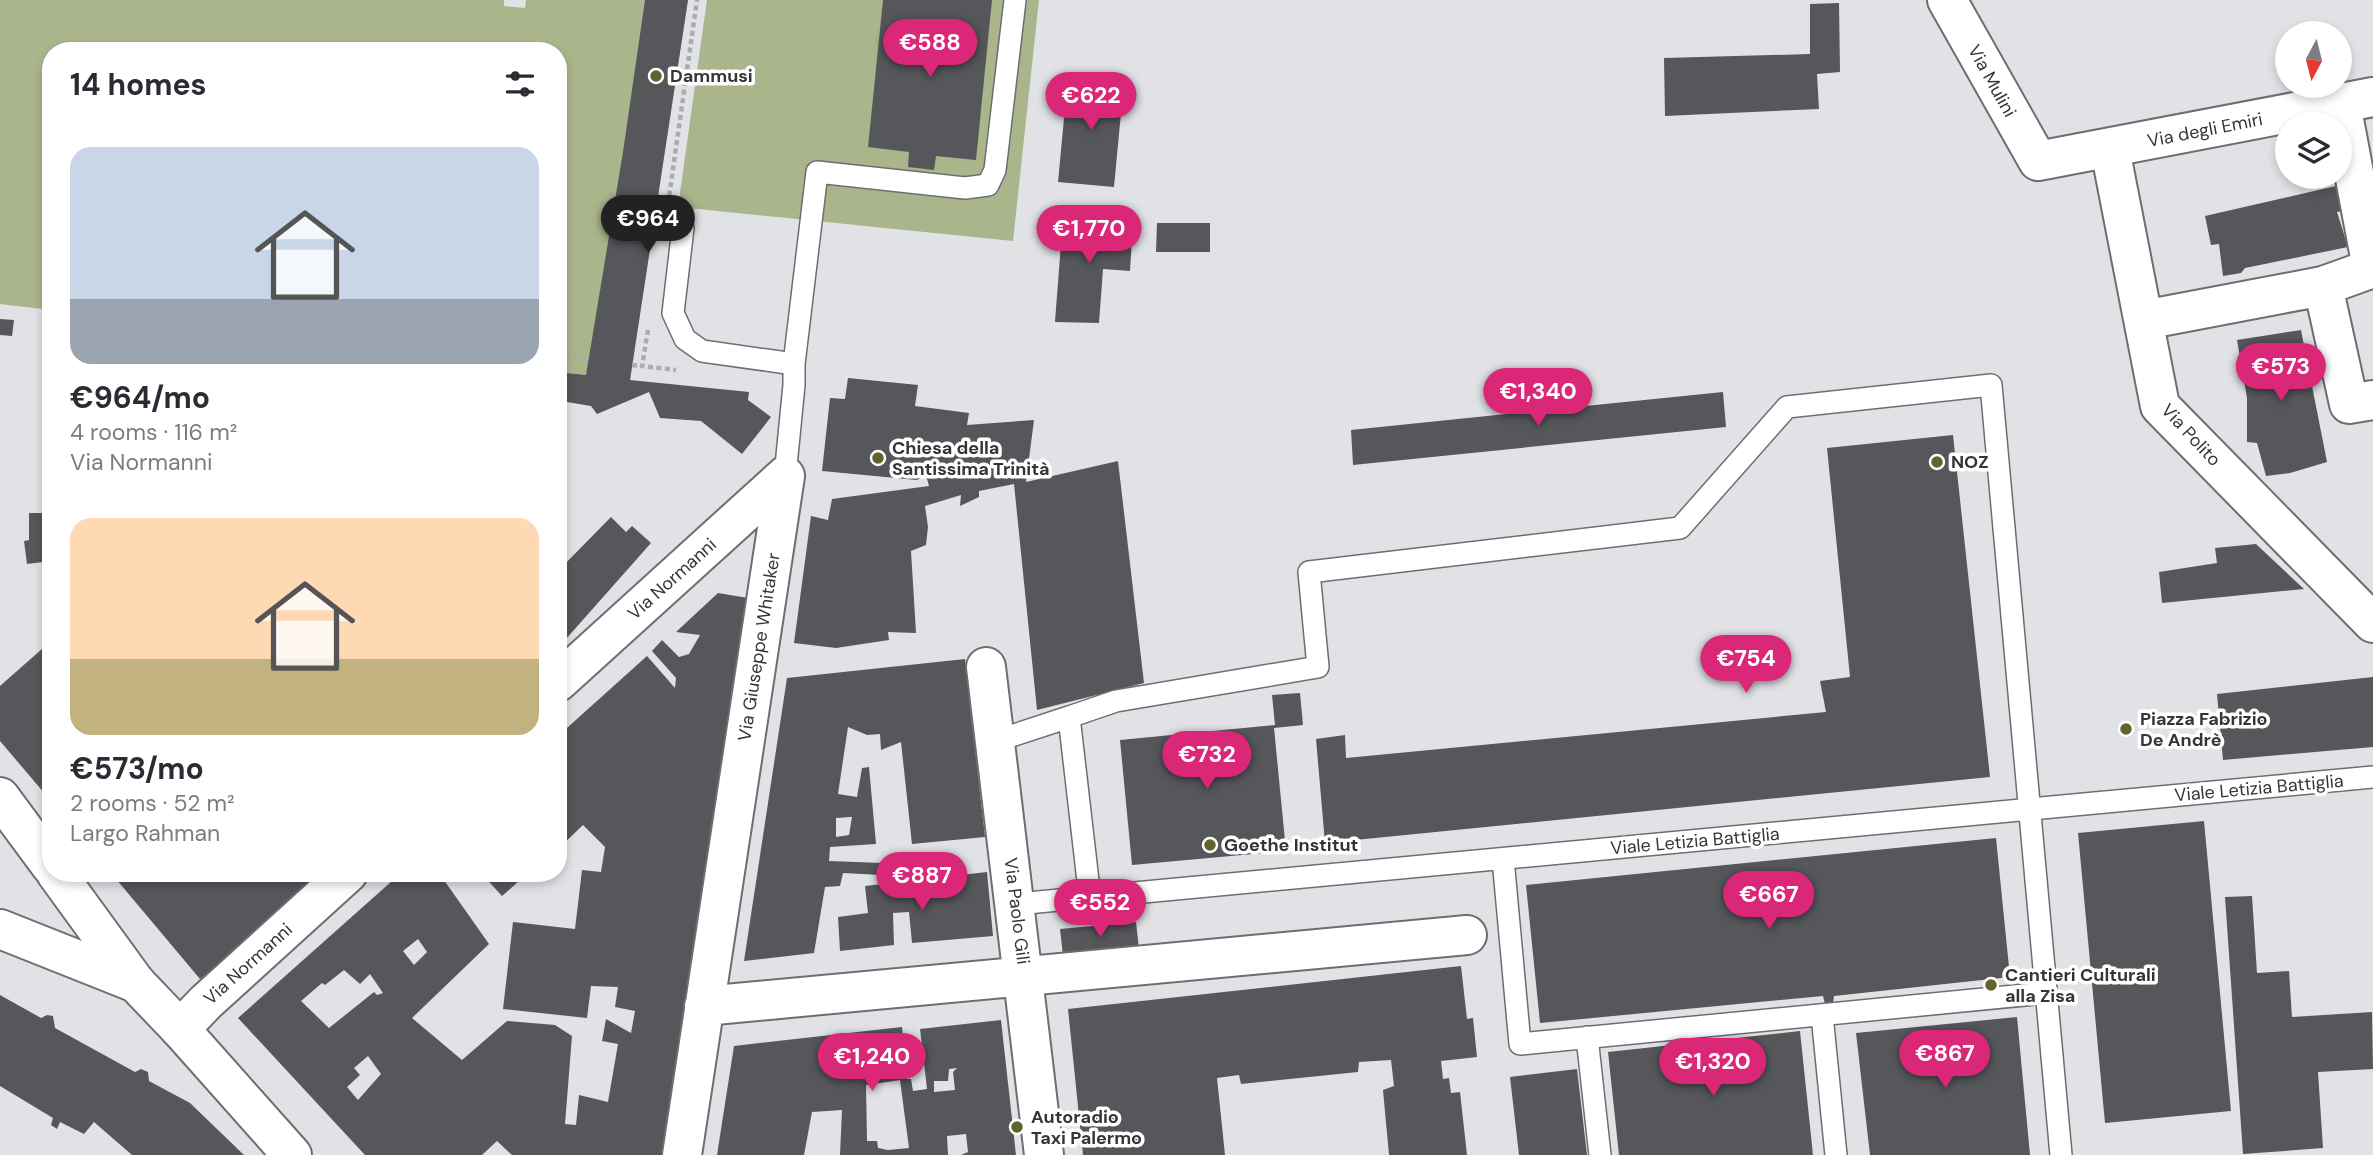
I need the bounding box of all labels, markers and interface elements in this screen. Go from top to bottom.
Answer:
pin: €588 [889,20,971,79]
north arrow [2275,21,2352,98]
map controls [2275,21,2352,189]
text: €588 [899,27,961,57]
street label: Via Mulini [1962,40,2022,122]
place label: Dammusi [670,64,753,88]
text: 14 homes [70,65,207,104]
icon: filters [501,65,539,103]
marker: Dammusi [648,68,664,84]
pin: €622 [1050,72,1132,132]
text: €622 [1061,80,1121,110]
street label: Via degli Emiri [2145,107,2265,153]
button: layers [2275,112,2352,189]
icon: home [242,192,368,318]
pin: €964 [607,196,689,255]
text: €964 [617,203,679,233]
pin: €1,770 [1032,205,1146,265]
text: €1,770 [1053,213,1125,243]
pin: €573 [2240,344,2322,403]
text: €573 [2252,351,2310,381]
pin: €1,340 [1481,368,1595,428]
text: €1,340 [1499,376,1577,406]
text: €964/mo [70,378,210,417]
street label: Via Polito [2156,399,2226,471]
text: 4 rooms · 116 m² [70,417,237,447]
place label: Chiesa della Santissima Trinità [892,436,1050,481]
text: Via Normanni [70,447,213,477]
marker: Chiesa della Santissima Trinità [870,450,886,466]
place label: NOZ [1951,450,1989,474]
marker: NOZ [1929,454,1945,470]
street label: Via Normanni [623,533,721,625]
street label: Via Giuseppe Whitaker [732,551,786,743]
icon: home [242,563,368,689]
pin: €754 [1705,636,1787,695]
text: €754 [1716,643,1776,673]
place label: Piazza Fabrizio De Andrè [2140,707,2268,752]
marker: Piazza Fabrizio De Andrè [2118,721,2134,737]
pin: €732 [1166,732,1248,791]
text: €732 [1178,739,1236,769]
text: €573/mo [70,749,204,788]
street label: Viale Letizia Battiglia [2173,769,2345,807]
text: 2 rooms · 52 m² [70,788,235,818]
text: Largo Rahman [70,818,220,848]
street label: Viale Letizia Battiglia [1609,822,1781,860]
place label: Goethe Institut [1224,833,1358,857]
marker: Goethe Institut [1202,837,1218,853]
pin: €887 [881,852,963,912]
street label: Via Paolo Gili [999,856,1035,966]
text: €887 [892,860,952,890]
pin: €667 [1728,872,1810,931]
text: €667 [1739,879,1799,909]
pin: €552 [1059,880,1141,939]
text: €552 [1070,887,1130,917]
street label: Via Normanni [199,918,297,1010]
place label: Cantieri Culturali alla Zisa [2005,963,2156,1008]
marker: Cantieri Culturali alla Zisa [1983,977,1999,993]
pin: €867 [1904,1030,1986,1090]
pin: €1,240 [815,1034,929,1093]
pin: €1,320 [1656,1038,1770,1098]
text: €867 [1915,1038,1975,1068]
text: €1,240 [834,1041,910,1071]
text: €1,320 [1675,1046,1751,1076]
place label: Autoradio Taxi Palermo [1031,1105,1142,1150]
marker: Autoradio Taxi Palermo [1009,1119,1025,1135]

